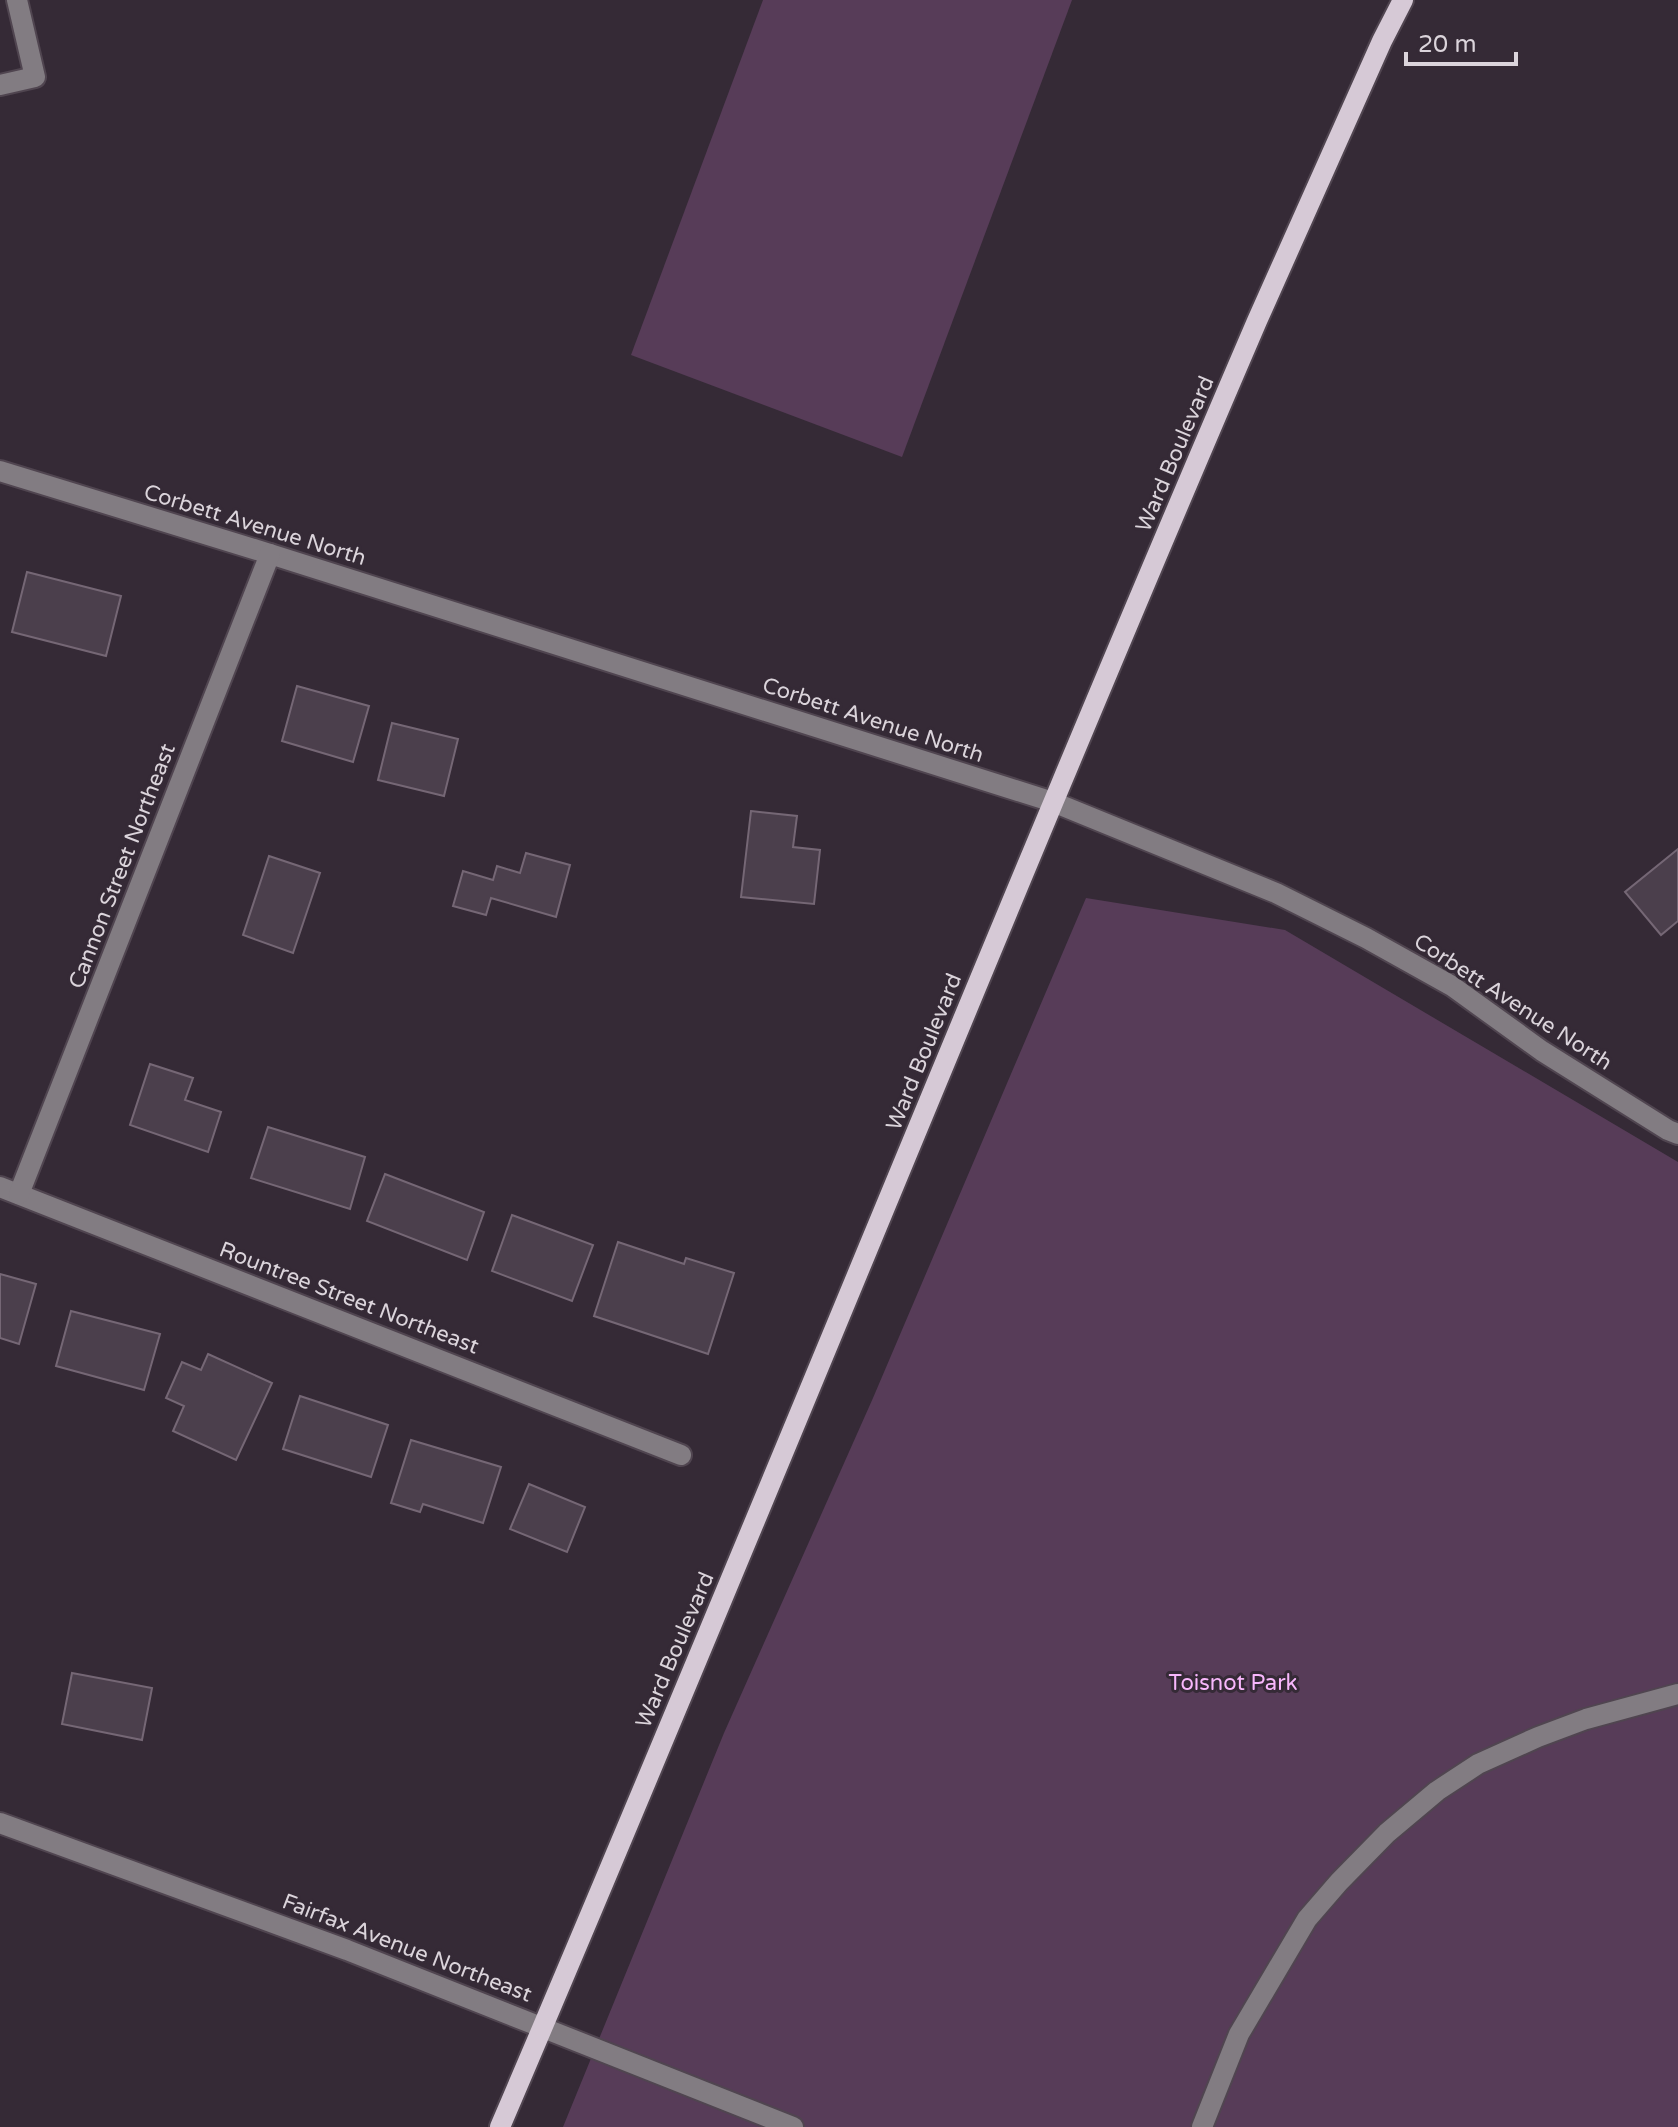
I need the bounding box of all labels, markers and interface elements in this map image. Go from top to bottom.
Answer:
scale bar [1406,16,1516,66]
text: 20 m [1418,30,1476,59]
street label: Ward Boulevard [1130,372,1220,536]
street label: Corbett Avenue North [141,479,369,571]
street label: Corbett Avenue North [759,672,987,768]
street label: Cannon Street Northeast [63,740,181,992]
street label: Corbett Avenue North [1409,928,1617,1076]
street label: Ward Boulevard [881,970,967,1134]
street label: Rountree Street Northeast [216,1236,482,1360]
street label: Ward Boulevard [630,1568,720,1732]
park label: Toisnot Park [1168,1670,1298,1696]
street label: Fairfax Avenue Northeast [279,1888,535,2008]

